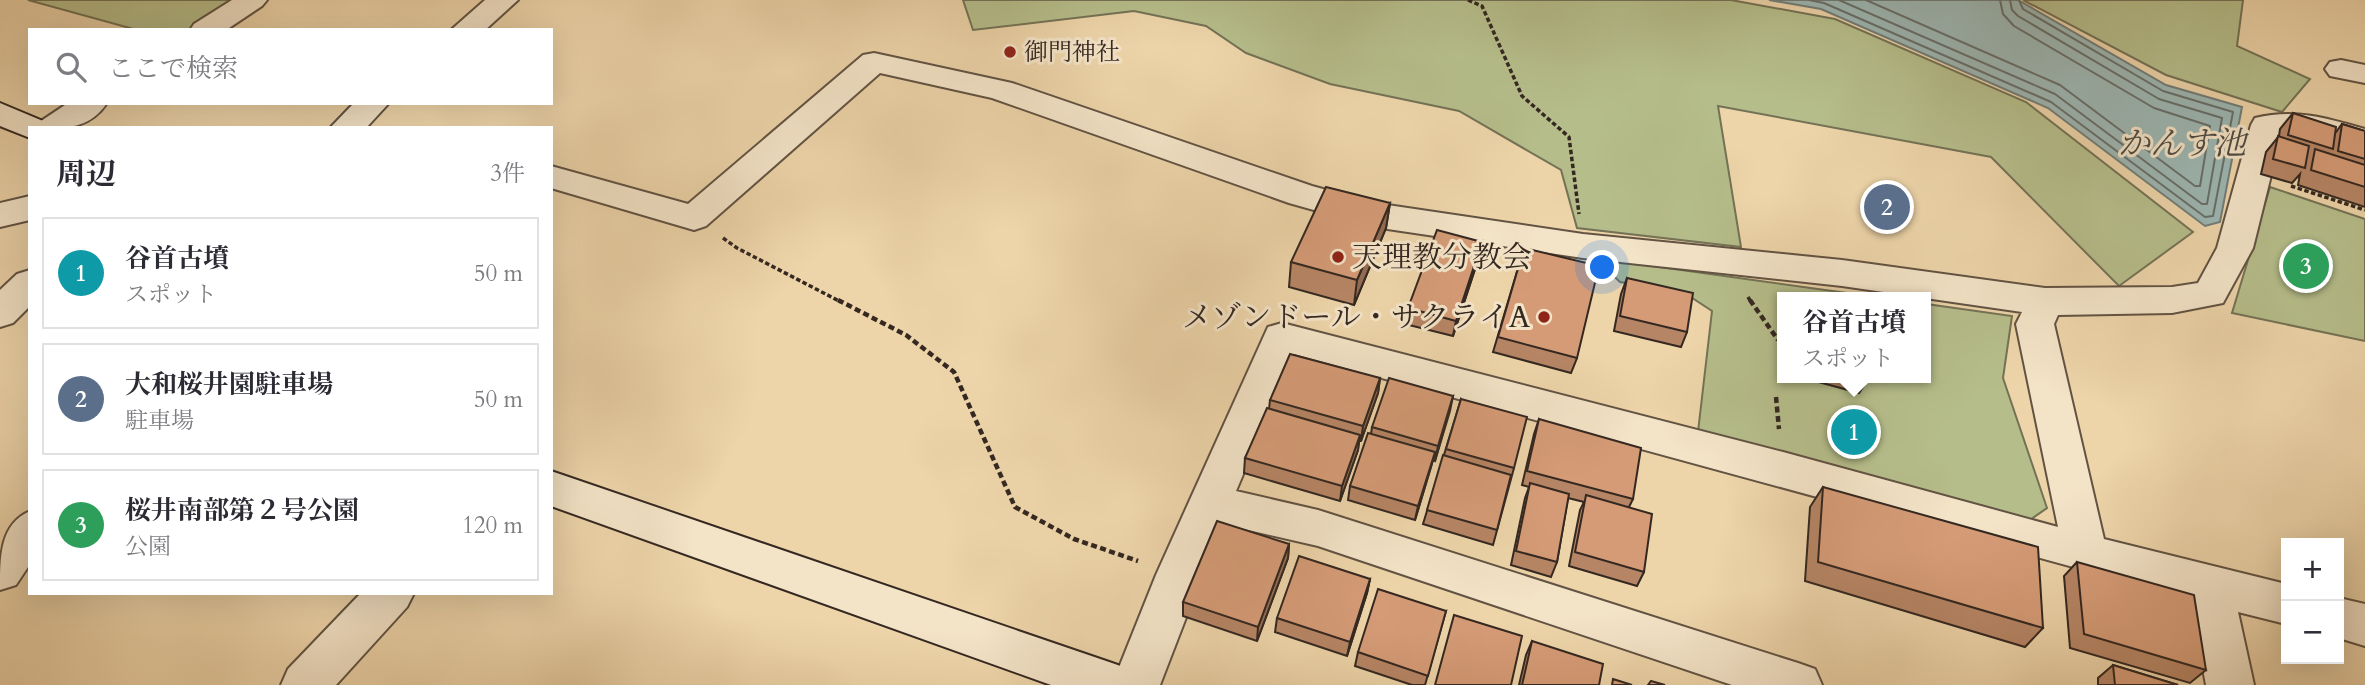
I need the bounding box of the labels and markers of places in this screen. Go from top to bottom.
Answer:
place label: 御門神社 [1024,36,1120,69]
marker: 御門神社 [1002,44,1018,60]
pin: 2 [1864,181,1910,233]
place label: 天理教分教会 [1352,237,1532,278]
pin: 3 [2283,240,2329,292]
marker: 天理教分教会 [1330,249,1346,265]
place label: メゾンドール・サクライA [1182,297,1531,338]
marker: メゾンドール・サクライA [1536,309,1552,325]
pin: 1 [1831,406,1877,458]

